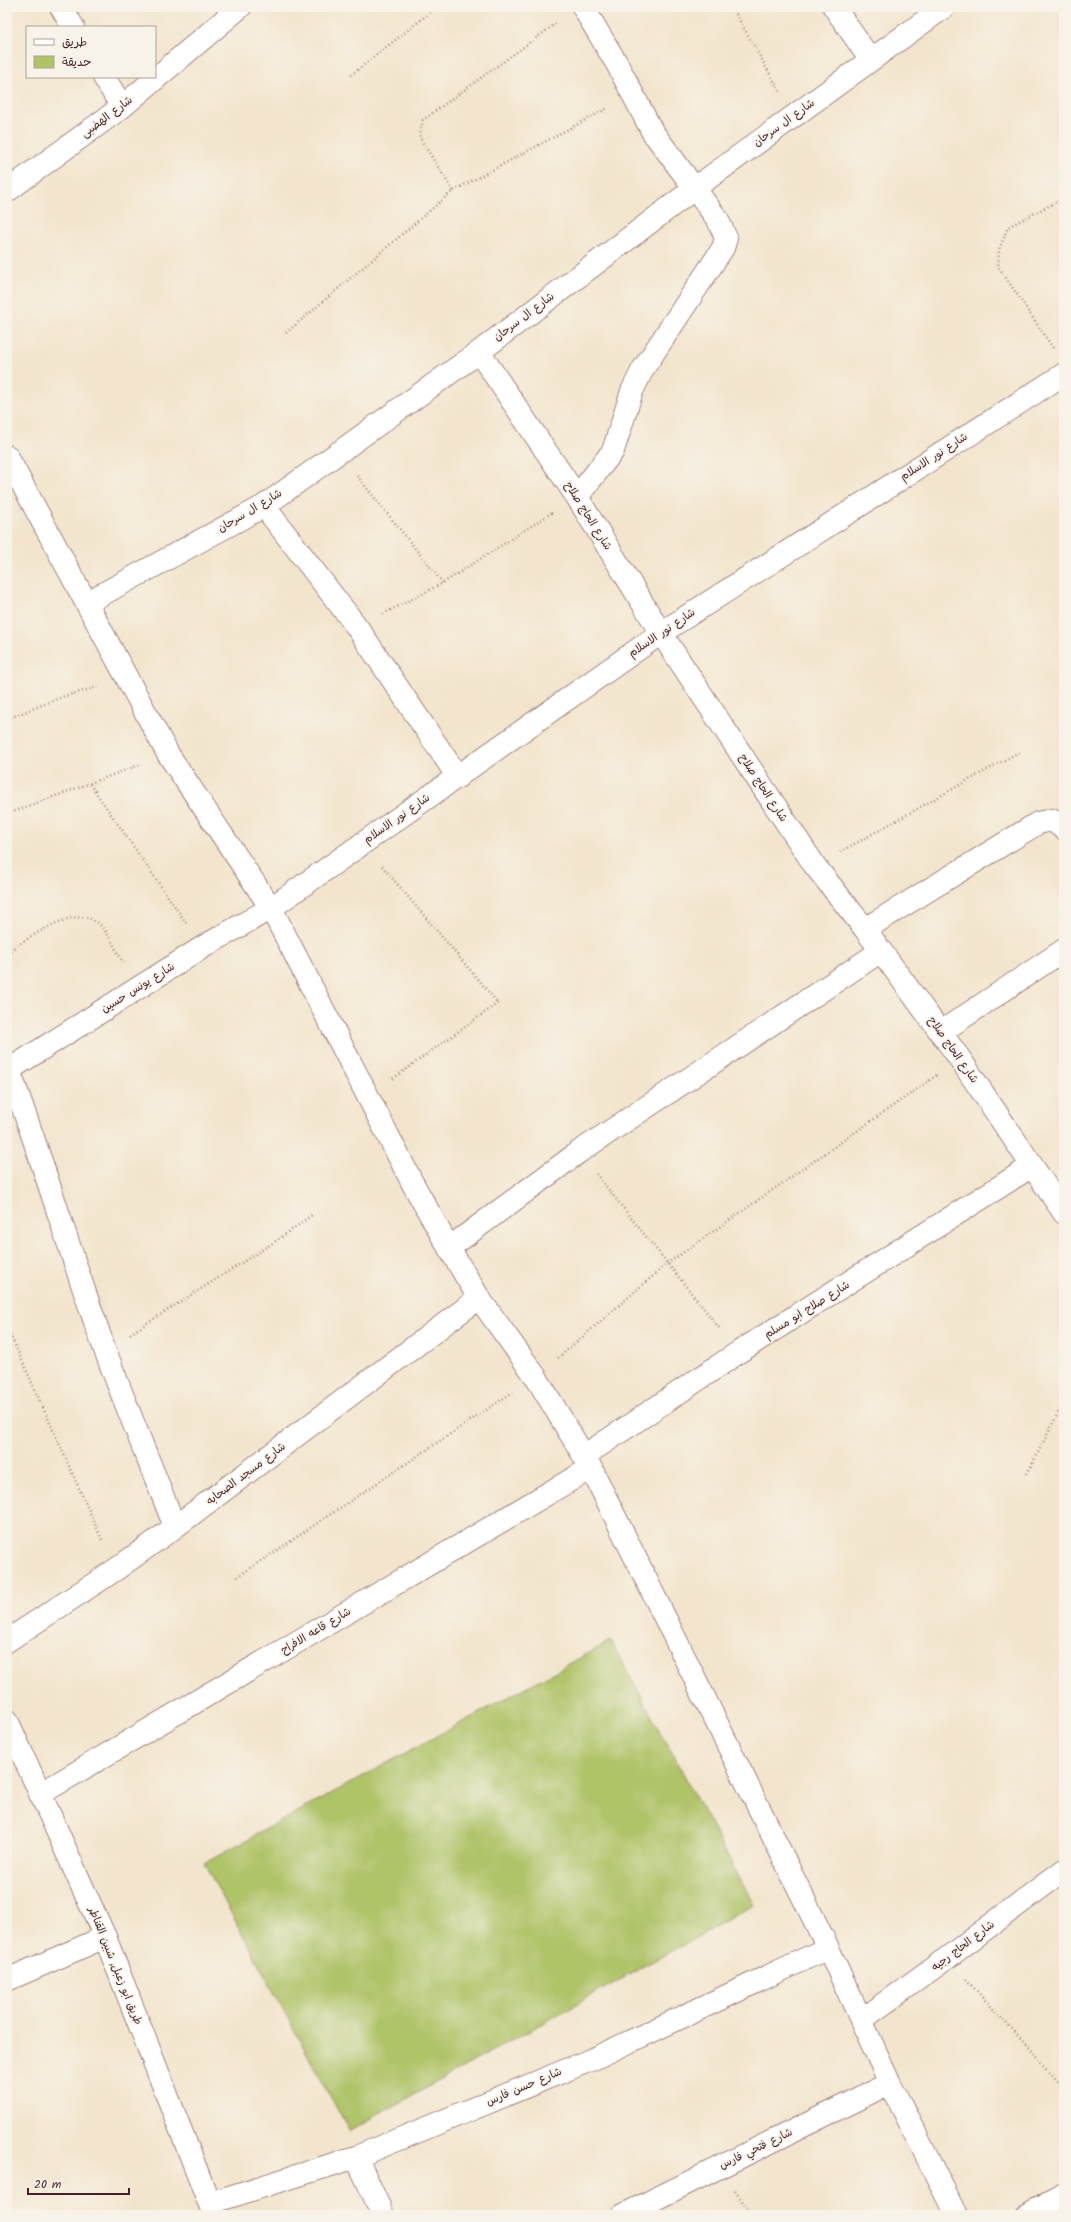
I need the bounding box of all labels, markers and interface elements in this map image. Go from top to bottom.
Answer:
legend [26,26,156,78]
text: طريق [62,33,87,52]
text: حديقة [62,53,91,72]
street label: شارع الهضبى [77,91,137,143]
street label: شارع ال سرحان [749,94,819,152]
street label: شارع ال سرحان [490,288,558,346]
street label: شارع نور الاسلام [896,428,972,486]
street label: شارع الحاج صلاح [560,478,616,554]
street label: شارع ال سرحان [214,485,286,537]
street label: شارع نور الاسلام [625,604,699,662]
street label: شارع الحاج صلاح [734,750,792,826]
street label: شارع نور الاسلام [360,789,434,849]
street label: شارع يونس حسين [98,958,178,1018]
street label: شارع الحاج صلاح [923,1013,983,1087]
street label: شارع صلاح ابو مسلم [761,1276,853,1344]
street label: شارع مسجد الصحابه [202,1438,290,1510]
street label: شارع قاعه الافراح [277,1603,355,1659]
street label: طريق ابو زعبل, شبين القناطر [83,1903,147,2028]
street label: شارع الحاج رجيه [927,1916,999,1976]
street label: شارع حسن فارس [483,2063,565,2111]
street label: شارع فتحي فارس [716,2123,796,2175]
scale bar [28,2170,129,2196]
text: 20 m [34,2175,62,2194]

